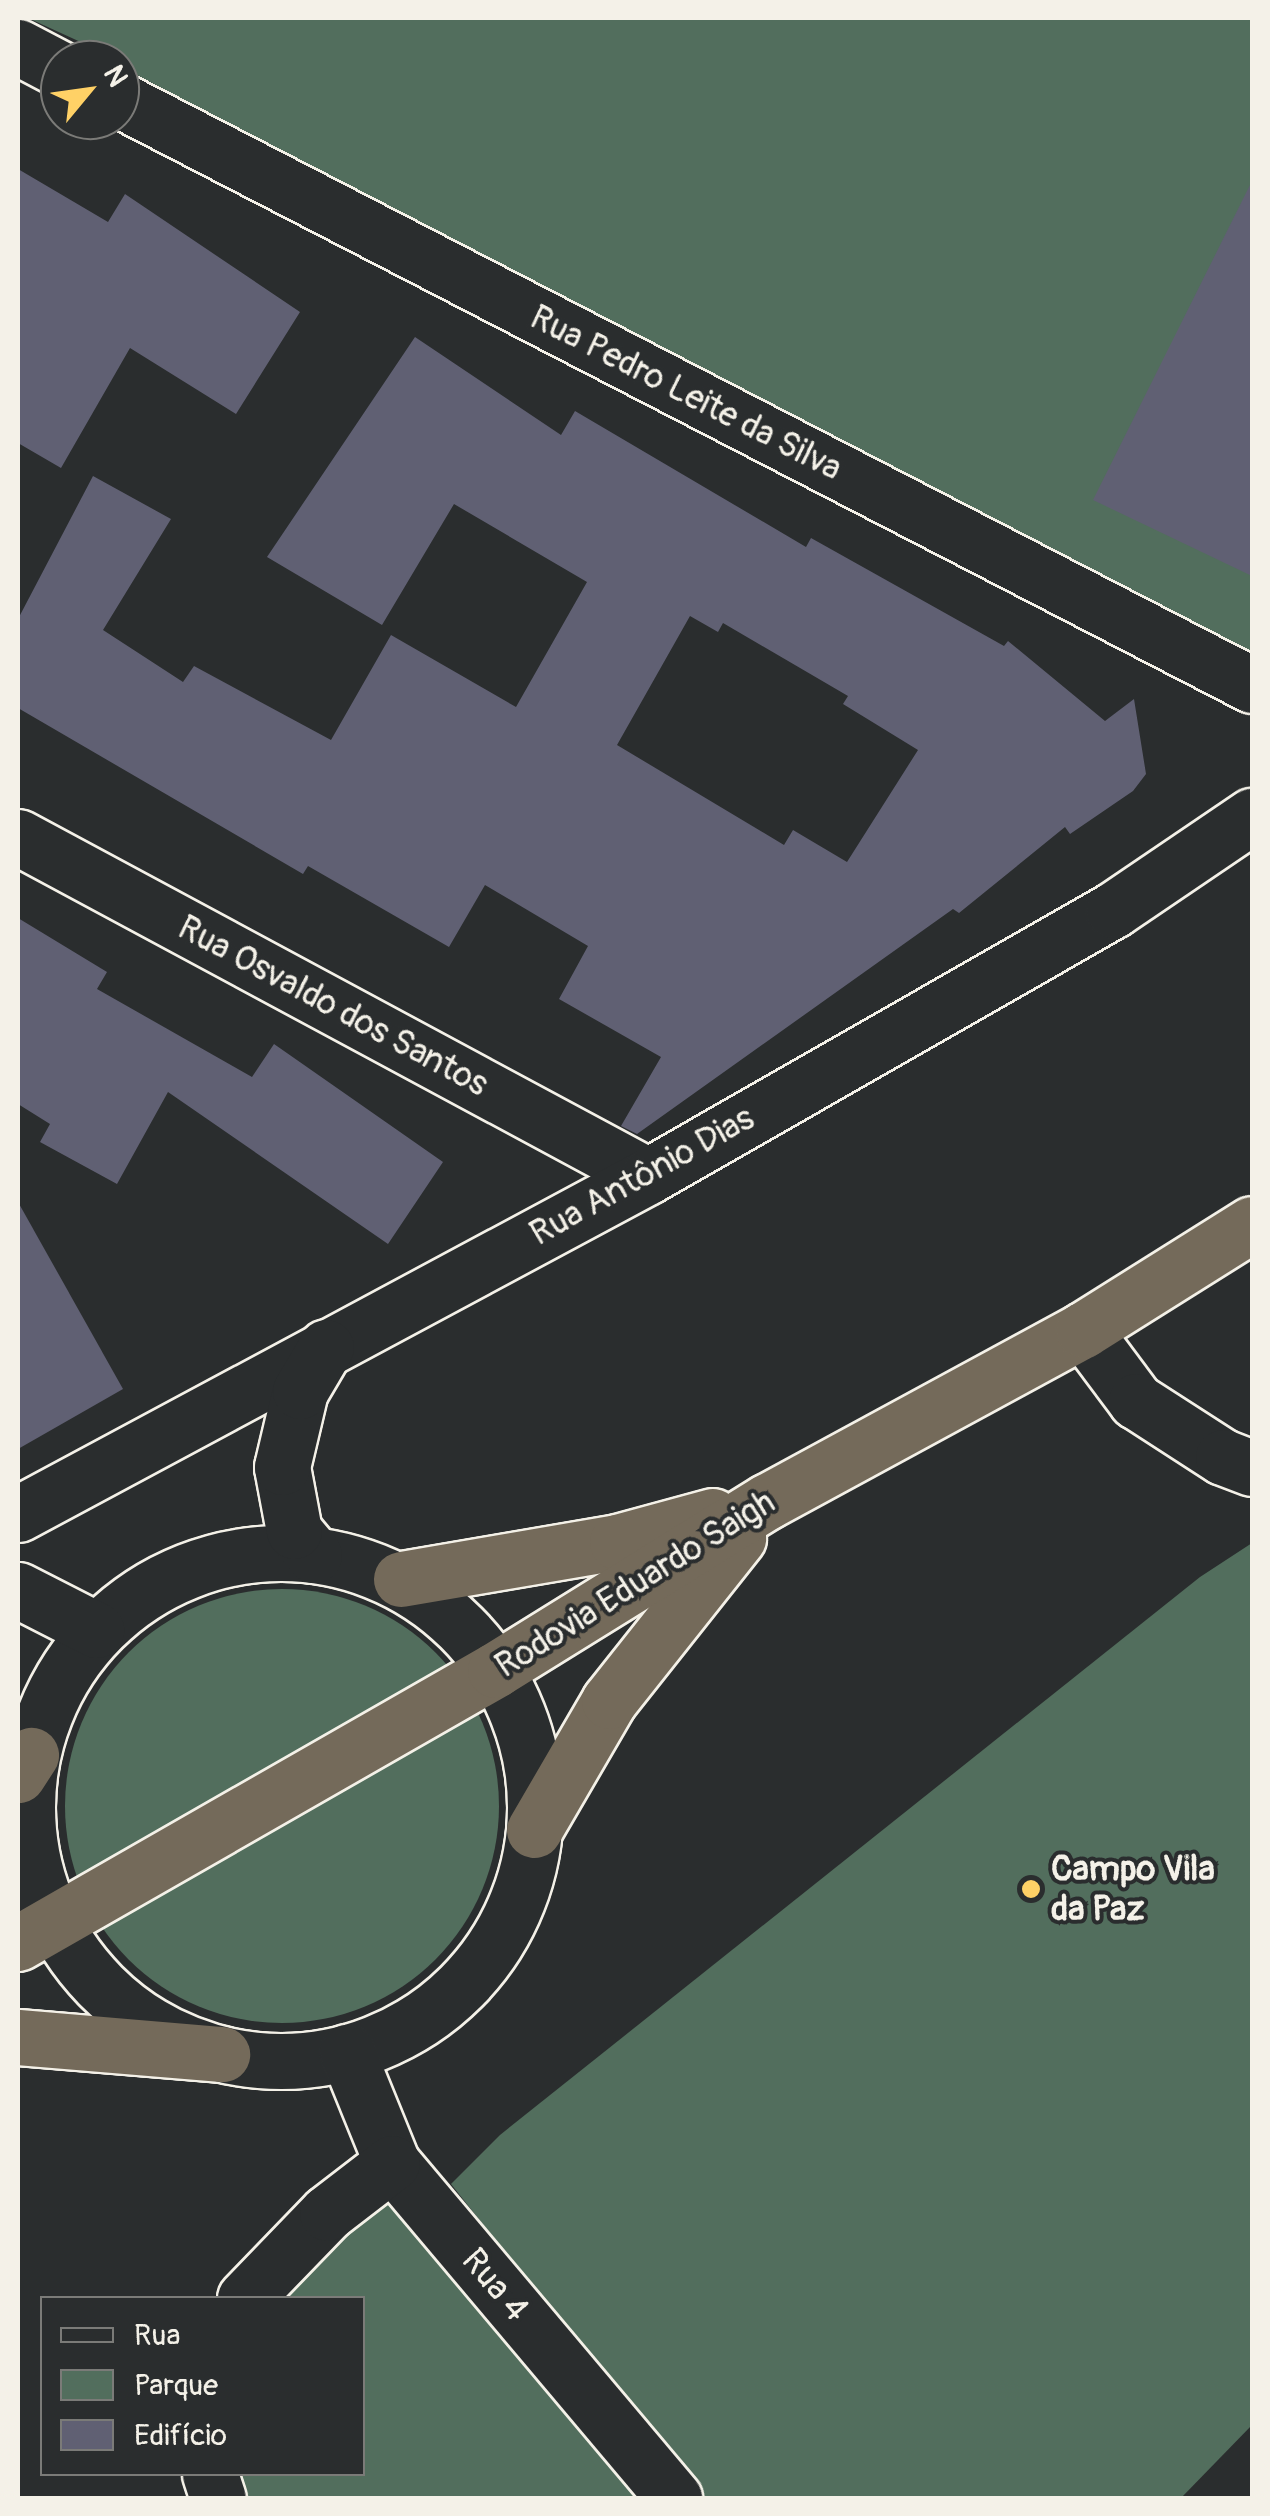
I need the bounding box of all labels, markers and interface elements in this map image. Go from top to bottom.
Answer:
north arrow [40,40,140,140]
text: N [95,59,135,93]
street label: Rua Pedro Leite da Silva [523,296,849,490]
street label: Rua Osvaldo dos Santos [171,906,495,1106]
street label: Rua Antônio Dias [523,1097,761,1255]
street label: Rodovia Eduardo Saigh [488,1481,782,1687]
place label: Campo Vila da Paz [1051,1848,1215,1930]
marker: Campo Vila da Paz [1020,1878,1042,1900]
street label: Rua 4 [453,2240,537,2330]
legend [40,2296,365,2476]
text: Rua [134,2317,180,2354]
text: Parque [134,2367,218,2404]
text: Edifício [134,2417,227,2454]

